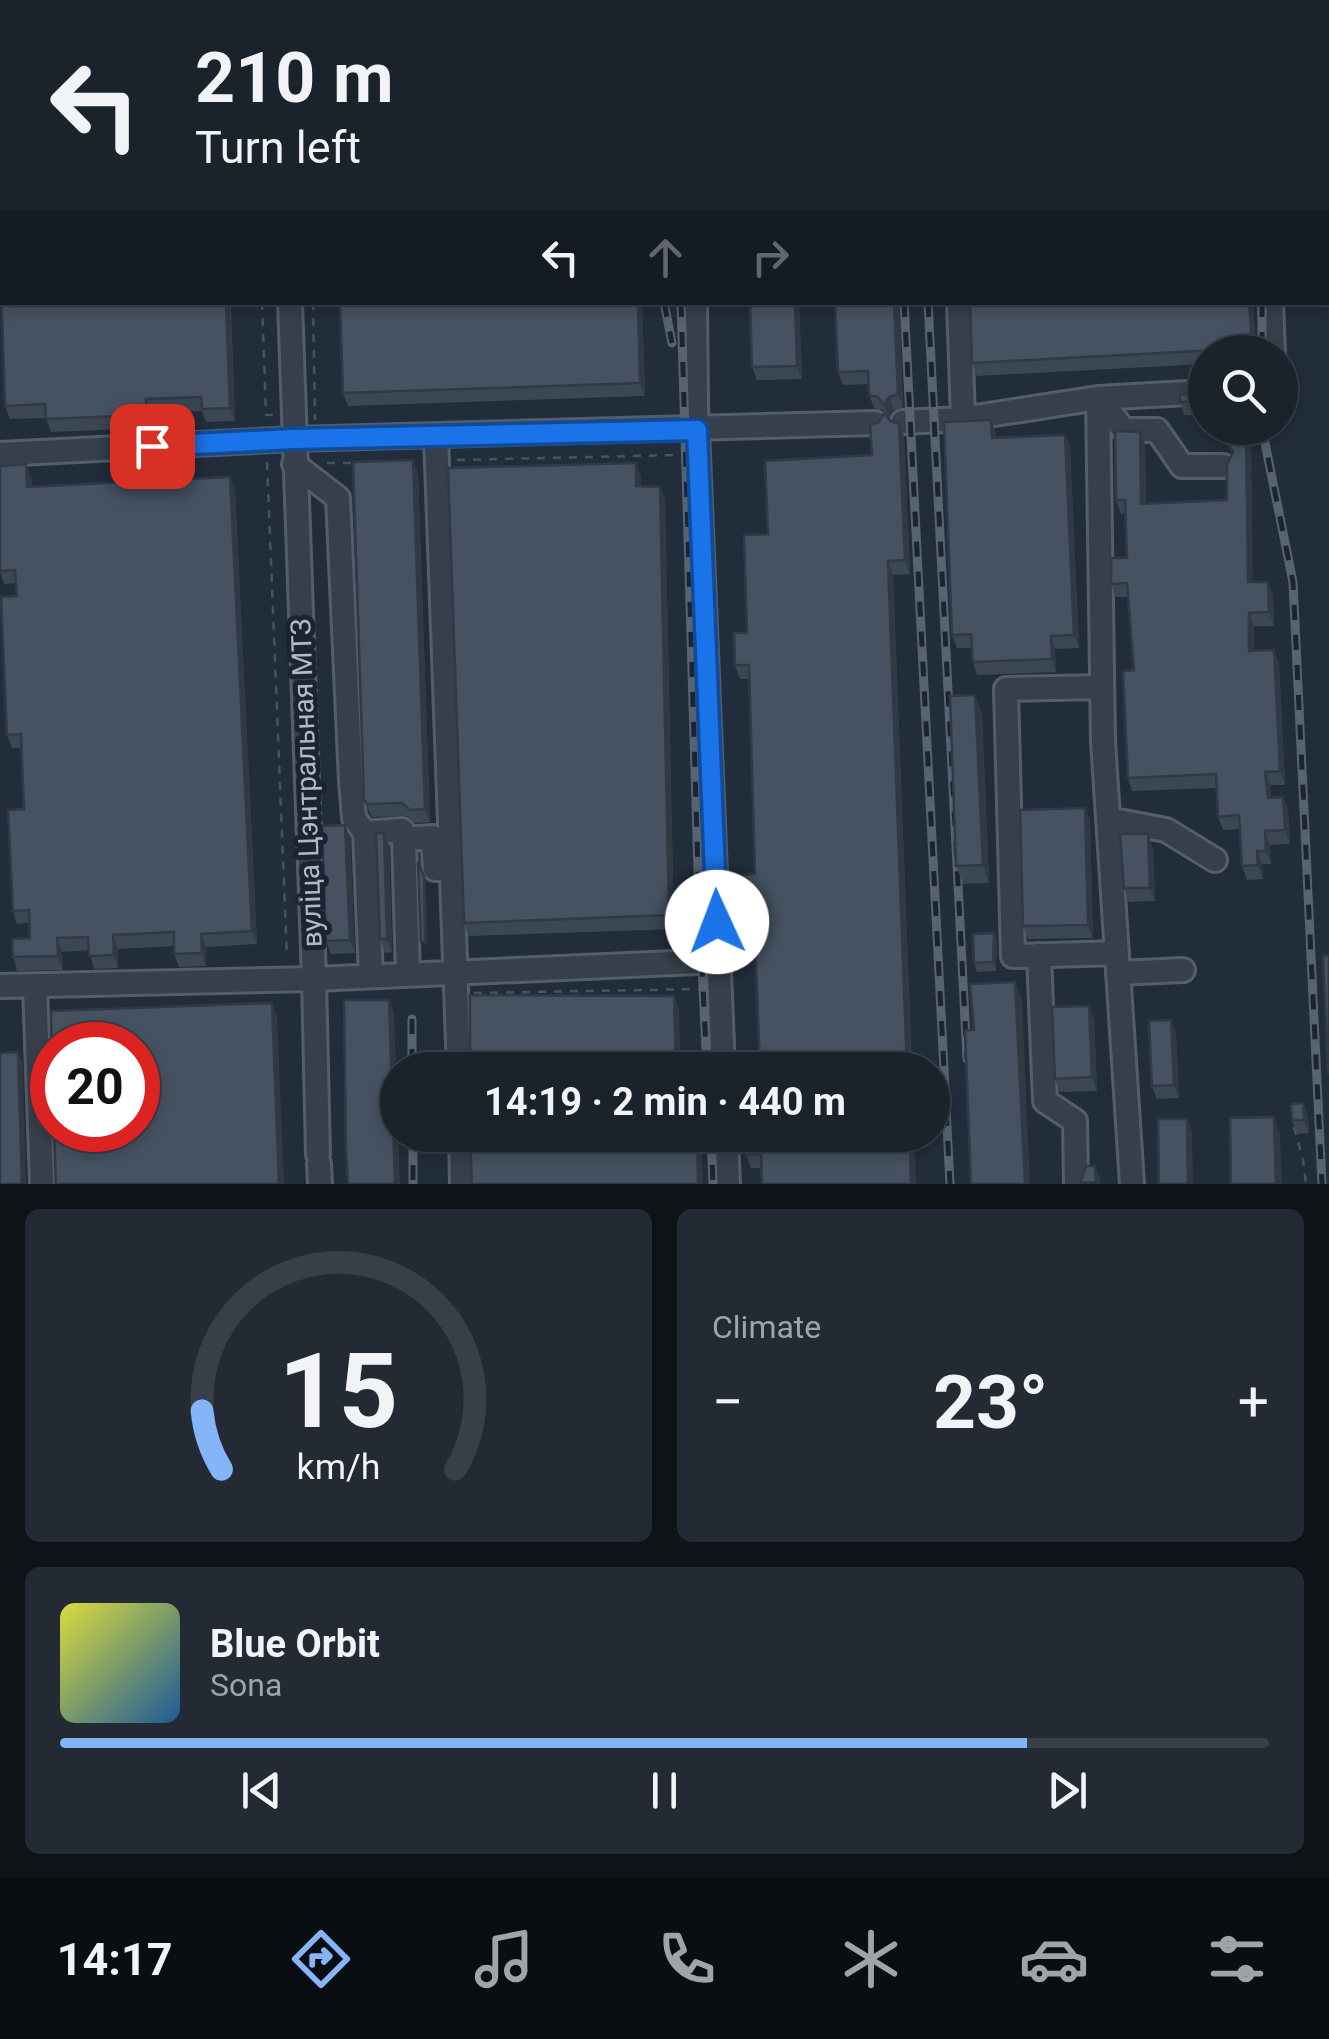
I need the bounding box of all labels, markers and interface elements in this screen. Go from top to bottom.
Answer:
text: 210 m [195,37,394,119]
icon: left [30,40,160,170]
text: Turn left [195,121,361,174]
icon: left [533,230,588,285]
icon: ahead [638,230,693,285]
icon: right [743,230,798,285]
map controls [1188,335,1298,445]
button: search [1188,335,1298,445]
pin [110,404,195,489]
icon: arrive [125,419,180,474]
street label: вуліца Цэнтральная МТЗ [284,618,329,948]
position arrow [665,870,769,974]
speed limit sign: 20 [30,1022,160,1152]
text: 14:19 · 2 min · 440 m [484,1080,846,1124]
text: Climate [712,1308,821,1346]
text: 15 [279,1331,398,1452]
text: 23° [933,1358,1048,1446]
text: − [712,1370,743,1434]
text: + [1238,1370,1269,1434]
text: km/h [297,1446,380,1488]
text: Blue Orbit [210,1622,380,1666]
text: Sona [210,1666,282,1704]
icon: previous [234,1763,289,1818]
icon: pause [637,1763,692,1818]
icon: next [1040,1763,1095,1818]
icon: directions [286,1924,356,1994]
icon: music [469,1924,539,1994]
icon: phone [652,1924,722,1994]
icon: climate [836,1924,906,1994]
icon: car [1019,1924,1089,1994]
icon: filters [1202,1924,1272,1994]
text: 14:17 [57,1933,173,1986]

